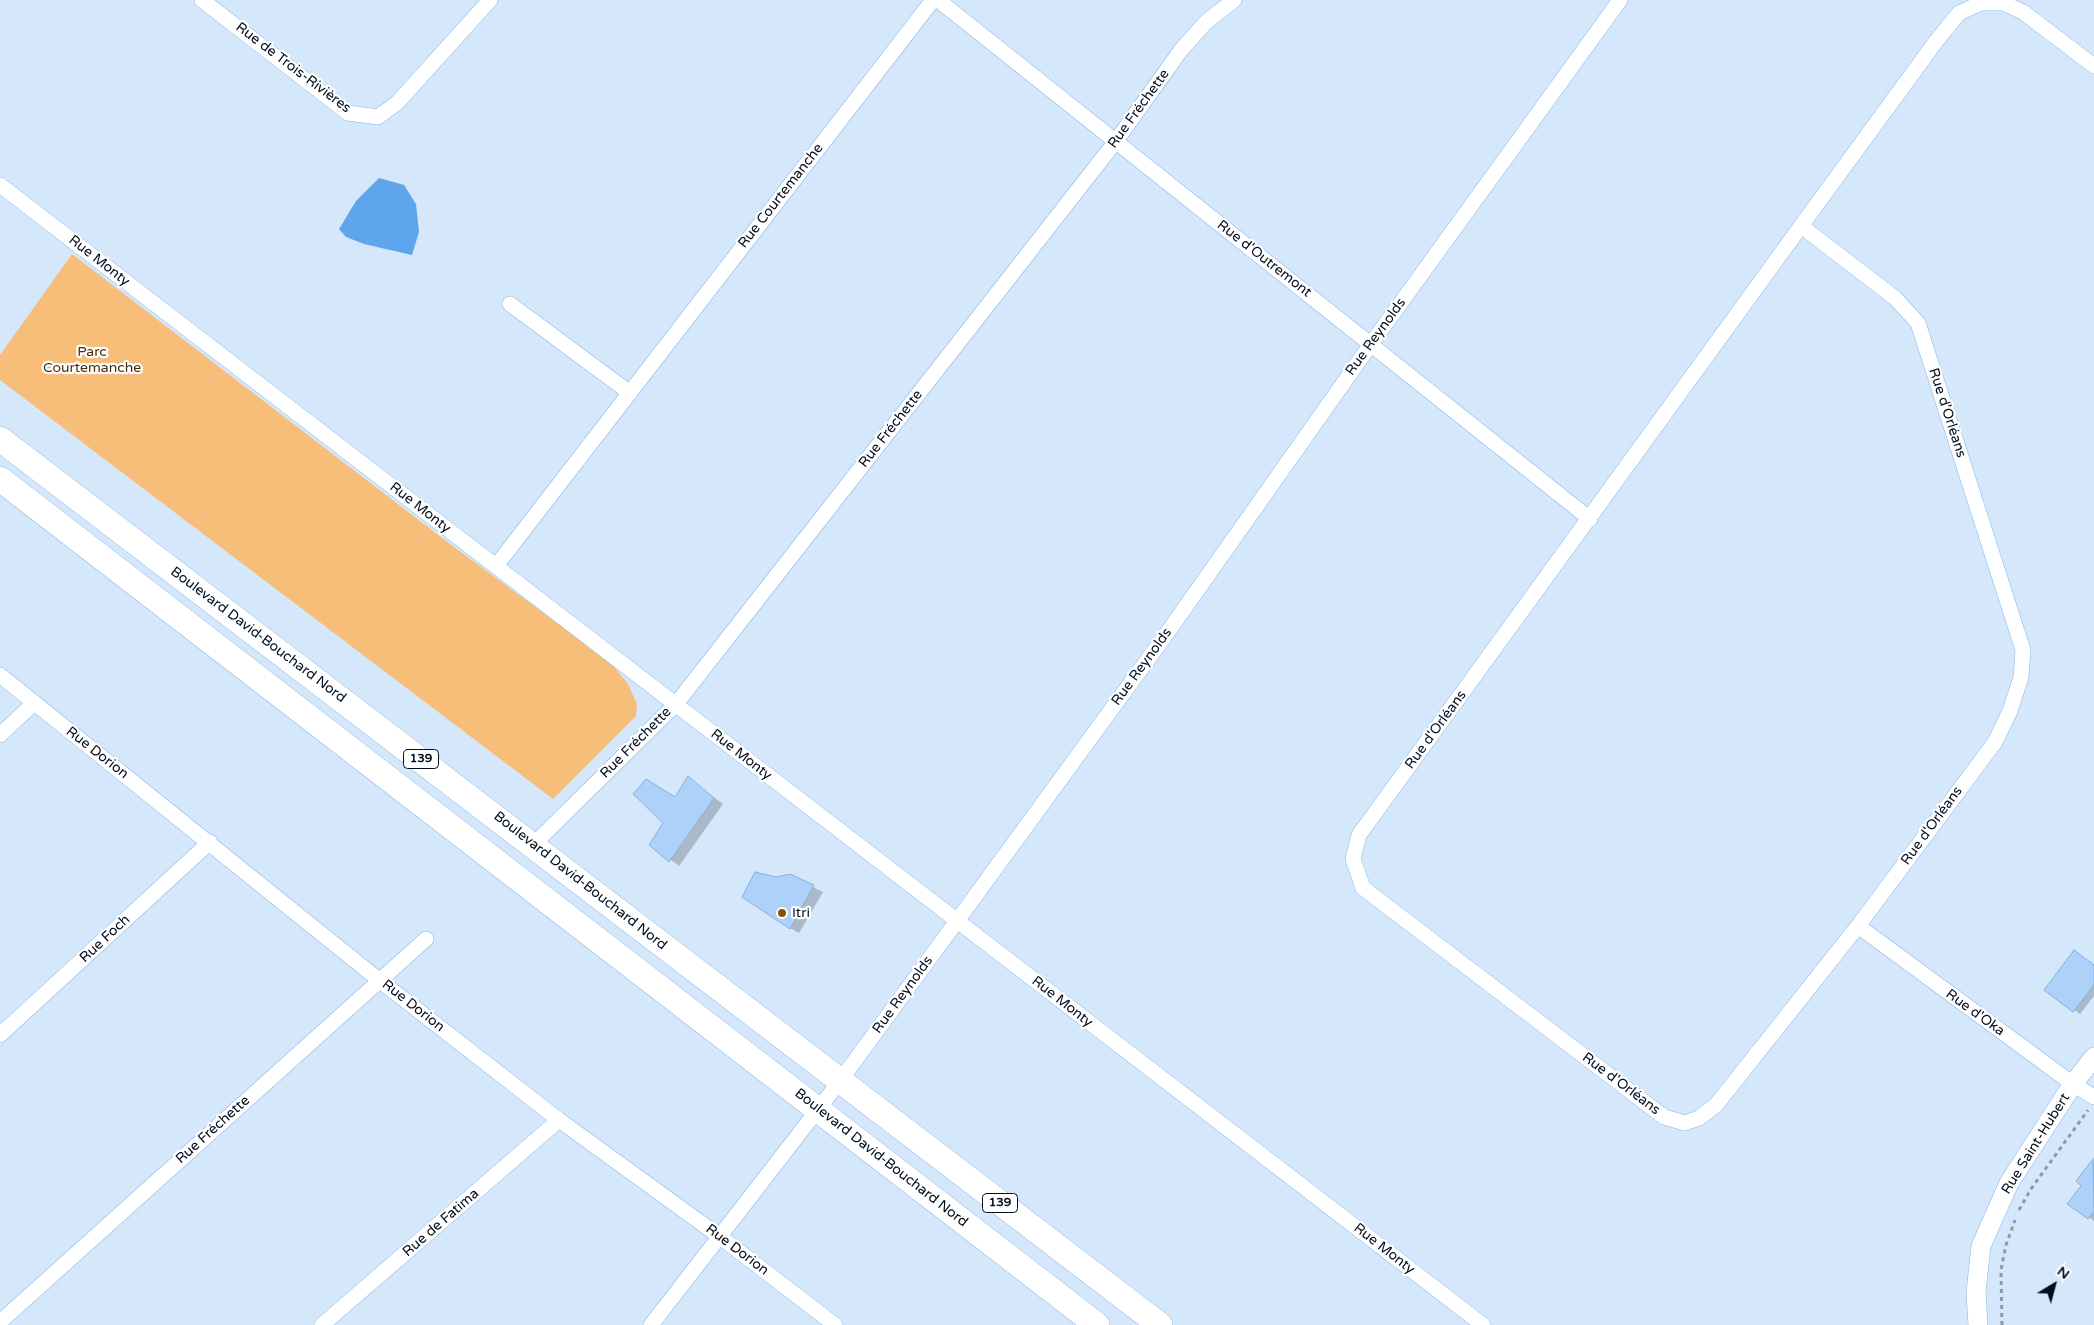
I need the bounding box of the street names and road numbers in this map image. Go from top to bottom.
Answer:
street label: Rue de Trois-Rivières [232,19,354,117]
street label: Rue Fréchette [1105,66,1173,152]
street label: Rue Courtemanche [735,140,827,252]
street label: Rue d'Outremont [1213,217,1315,301]
street label: Rue Monty [65,232,133,290]
street label: Rue Reynolds [1342,295,1410,379]
street label: Rue d'Orléans [1925,366,1969,460]
street label: Rue Fréchette [856,387,926,471]
street label: Rue Monty [386,479,454,537]
street label: Boulevard David-Bouchard Nord [167,564,349,706]
street label: Rue Reynolds [1108,625,1176,709]
street label: Rue d'Orléans [1402,687,1470,773]
street label: Rue Fréchette [597,704,675,782]
street label: Rue Dorion [62,723,132,783]
street label: Rue Monty [707,726,775,784]
road number: 139 [404,750,438,769]
street label: Rue d'Orléans [1898,783,1966,869]
street label: Boulevard David-Bouchard Nord [490,808,670,954]
street label: Rue Foch [76,912,134,966]
street label: Rue Reynolds [869,953,937,1037]
street label: Rue Monty [1028,973,1096,1031]
street label: Rue Dorion [378,976,448,1036]
street label: Rue d'Oka [1942,986,2008,1040]
street label: Rue d'Orléans [1579,1049,1663,1119]
street label: Boulevard David-Bouchard Nord [791,1085,971,1231]
street label: Rue Saint-Hubert [1998,1090,2074,1198]
street label: Rue Fréchette [173,1092,253,1168]
street label: Rue de Fatima [400,1185,482,1261]
road number: 139 [982,1194,1018,1212]
street label: Rue Monty [1350,1220,1418,1278]
street label: Rue Dorion [702,1221,772,1279]

